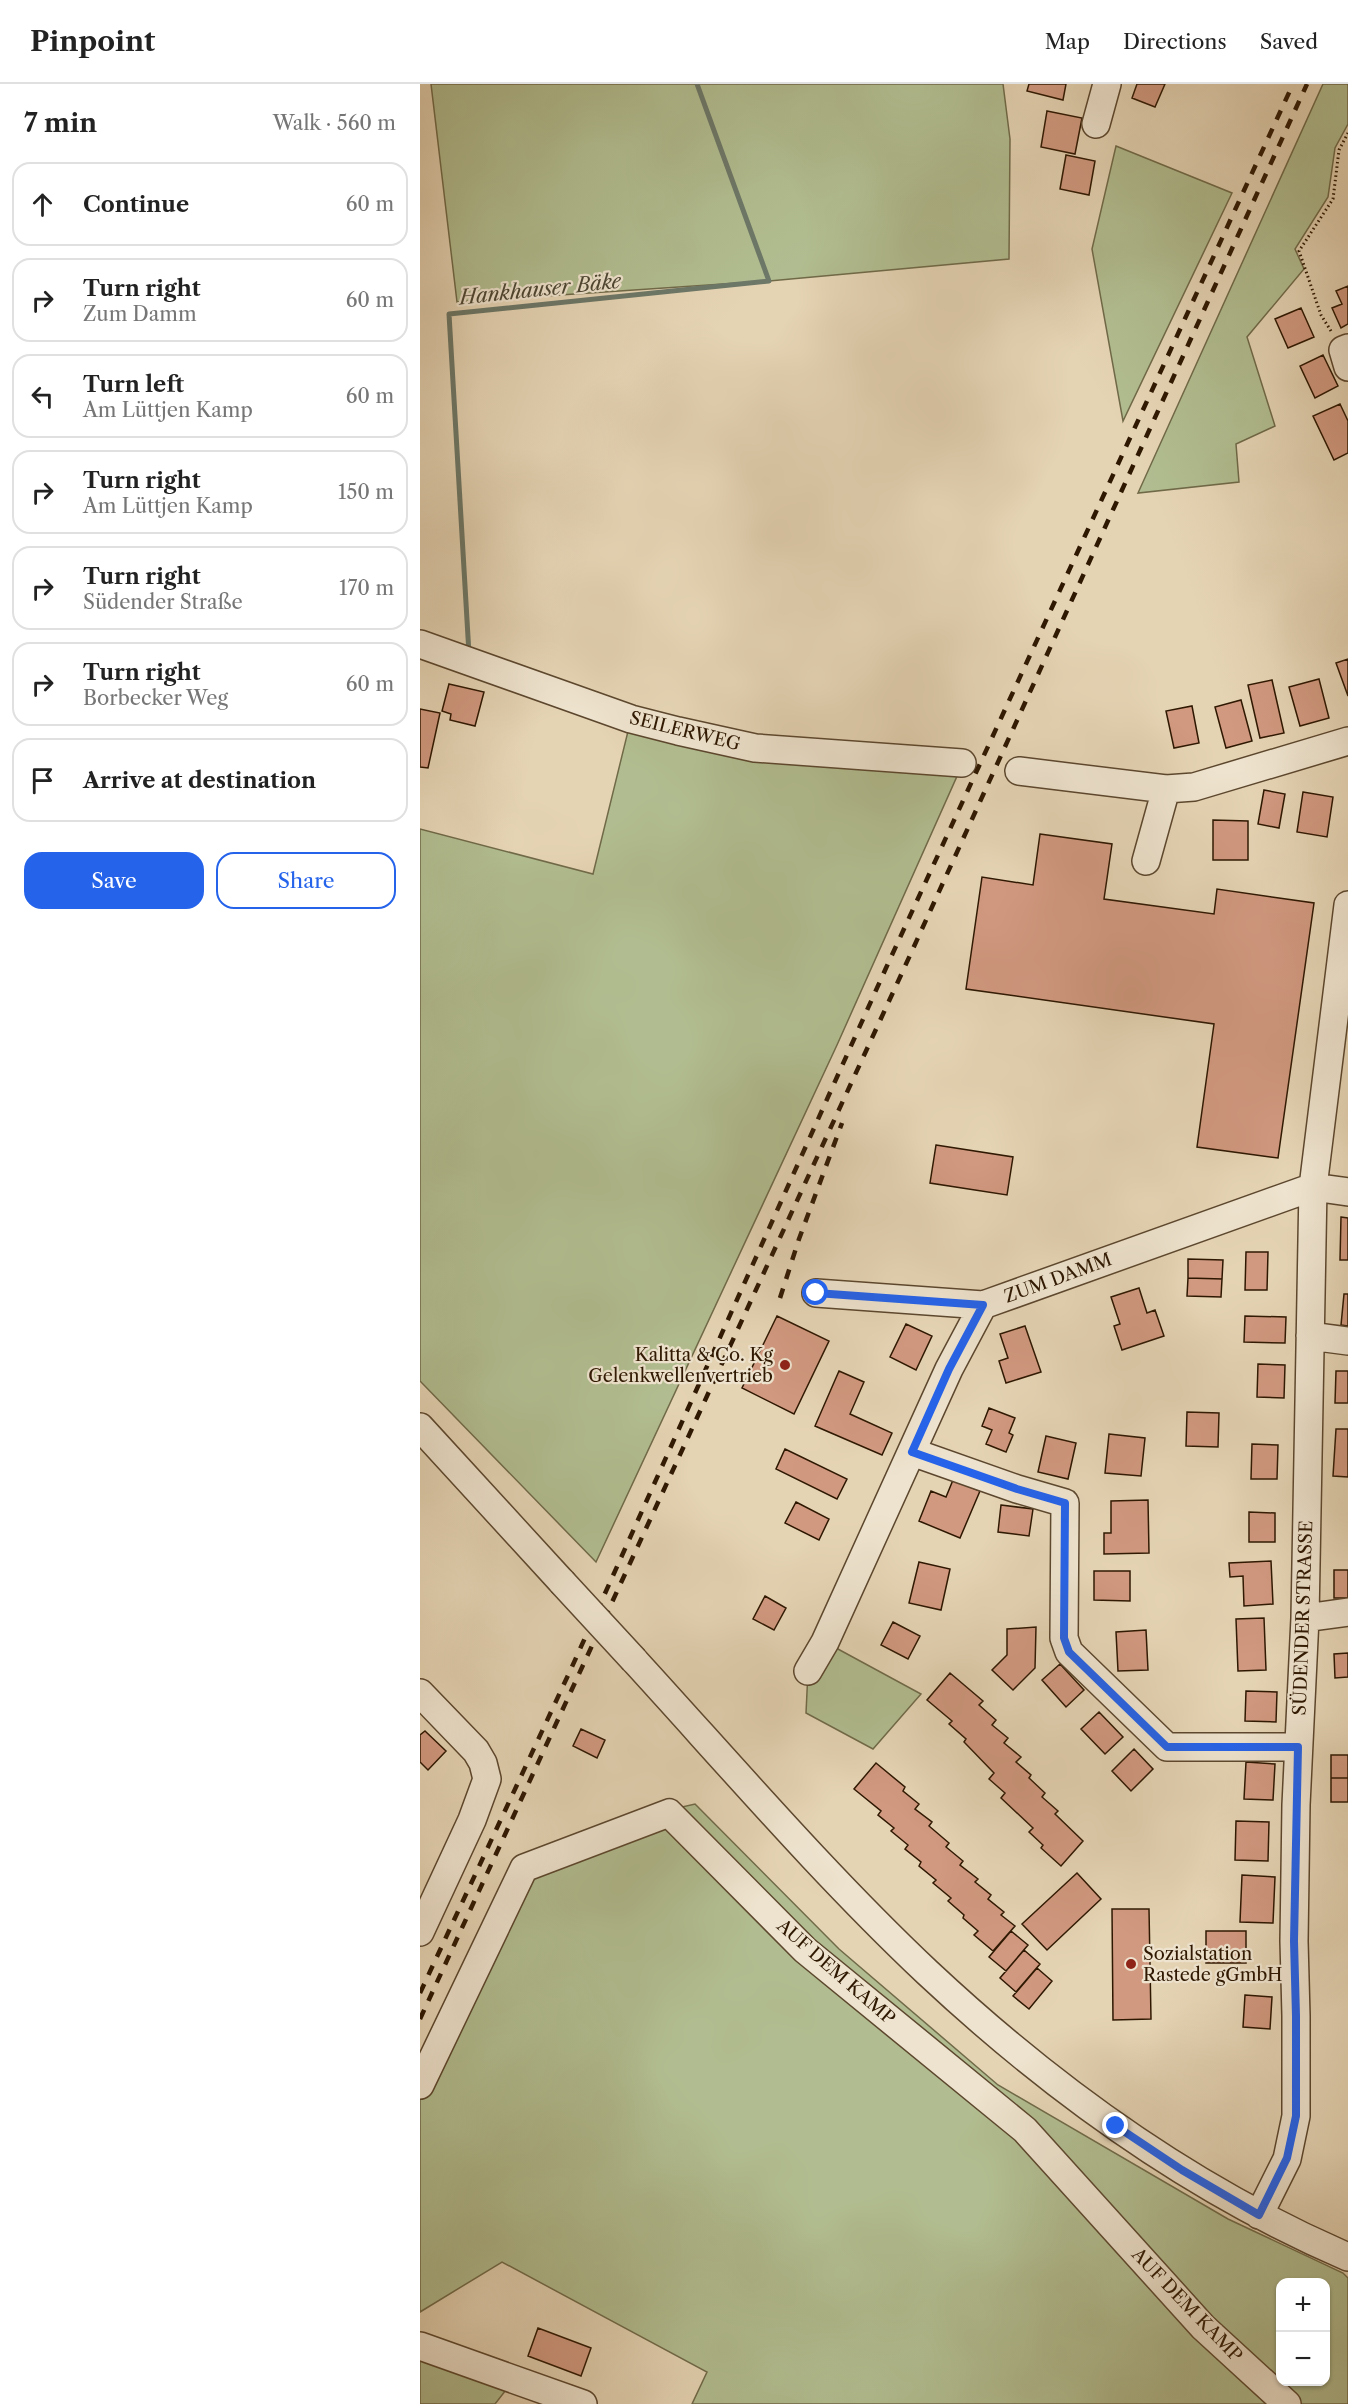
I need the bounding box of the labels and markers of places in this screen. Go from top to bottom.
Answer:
place label: Kalitta & Co. Kg Gelenkwellenvertrieb [588,1344,774,1387]
marker: Kalitta & Co. Kg Gelenkwellenvertrieb [778,1358,792,1372]
place label: Sozialstation Rastede gGmbH [1143,1943,1282,1986]
marker: Sozialstation Rastede gGmbH [1124,1957,1138,1971]

